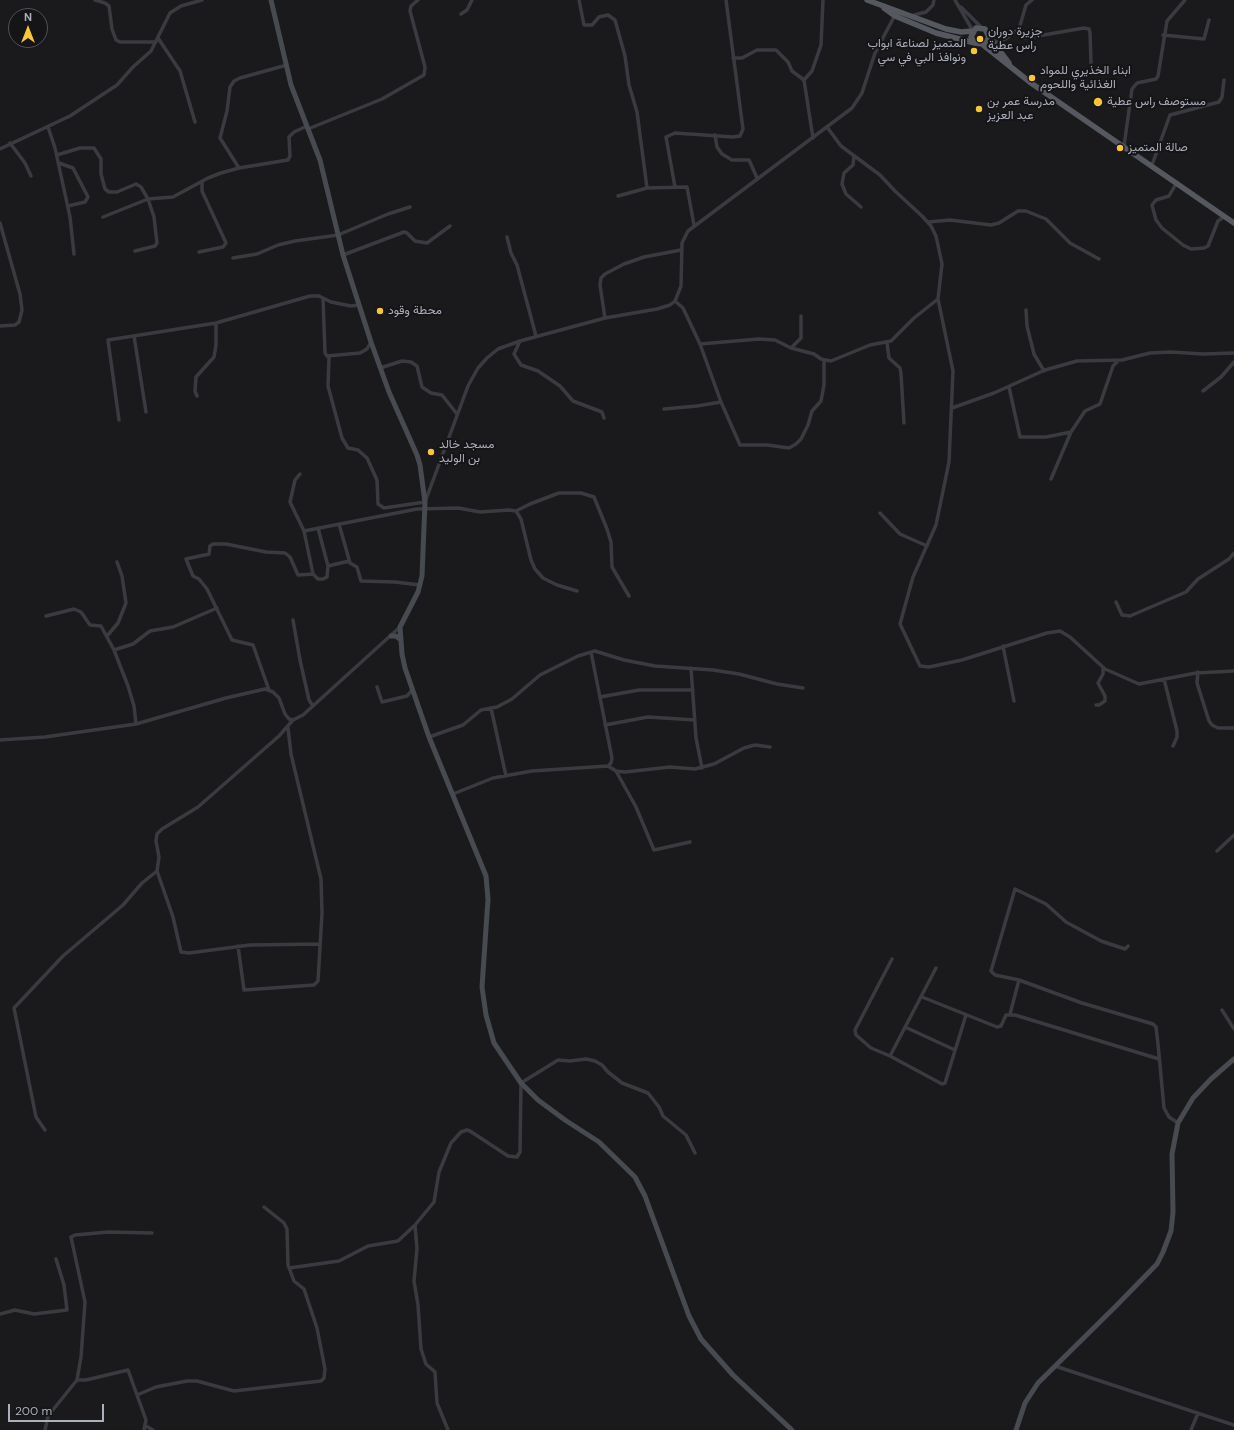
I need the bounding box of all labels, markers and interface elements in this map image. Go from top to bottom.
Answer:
north arrow [8,8,48,48]
text: N [24,10,32,24]
place label: جزيرة دوران راس عطية [988,25,1043,53]
marker: جزيرة دوران راس عطية [975,34,985,44]
place label: المتميز لصناعة ابواب ونوافذ البي في سي [868,37,966,65]
marker: المتميز لصناعة ابواب ونوافذ البي في سي [969,46,979,56]
place label: ابناء الخذيري للمواد الغذائية واللحوم [1040,64,1131,92]
marker: ابناء الخذيري للمواد الغذائية واللحوم [1027,73,1037,83]
place label: مدرسة عمر بن عبد العزيز [987,95,1055,123]
place label: مستوصف راس عطية [1107,95,1206,109]
marker: مستوصف راس عطية [1092,96,1104,108]
marker: مدرسة عمر بن عبد العزيز [974,104,984,114]
place label: صالة المتميز [1128,141,1188,155]
marker: صالة المتميز [1115,143,1125,153]
place label: محطة وقود [388,304,442,318]
marker: محطة وقود [375,306,385,316]
place label: مسجد خالد بن الوليد [439,438,494,466]
marker: مسجد خالد بن الوليد [426,447,436,457]
scale bar [10,1396,106,1422]
text: 200 m [15,1403,52,1419]

